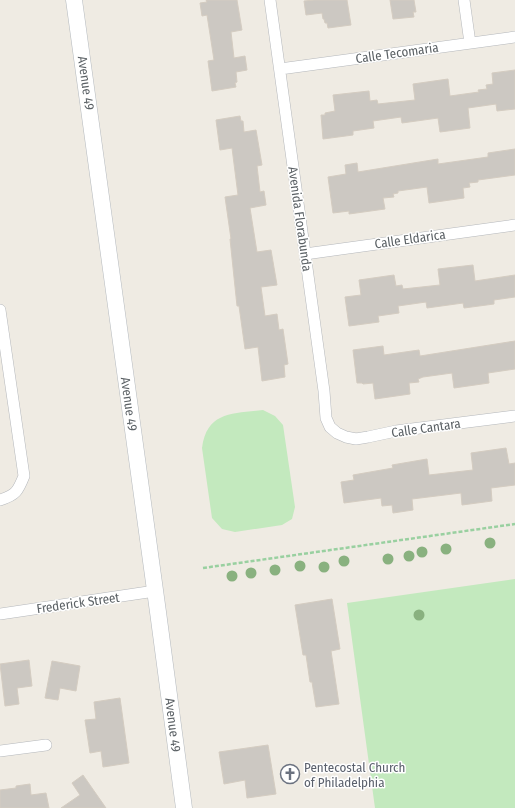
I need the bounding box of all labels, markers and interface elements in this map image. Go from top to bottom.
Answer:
street label: Calle Tecomaria [355,40,439,66]
street label: Avenue 49 [75,55,97,111]
street label: Avenida Florabunda [285,166,315,272]
street label: Calle Eldarica [374,227,446,251]
street label: Avenue 49 [118,376,140,432]
street label: Calle Cantara [390,416,462,440]
street label: Frederick Street [36,590,121,616]
street label: Avenue 49 [162,697,184,753]
place label: Pentecostal Church of Philadelphia [304,760,405,790]
church icon: Pentecostal Church of Philadelphia [279,763,301,785]

